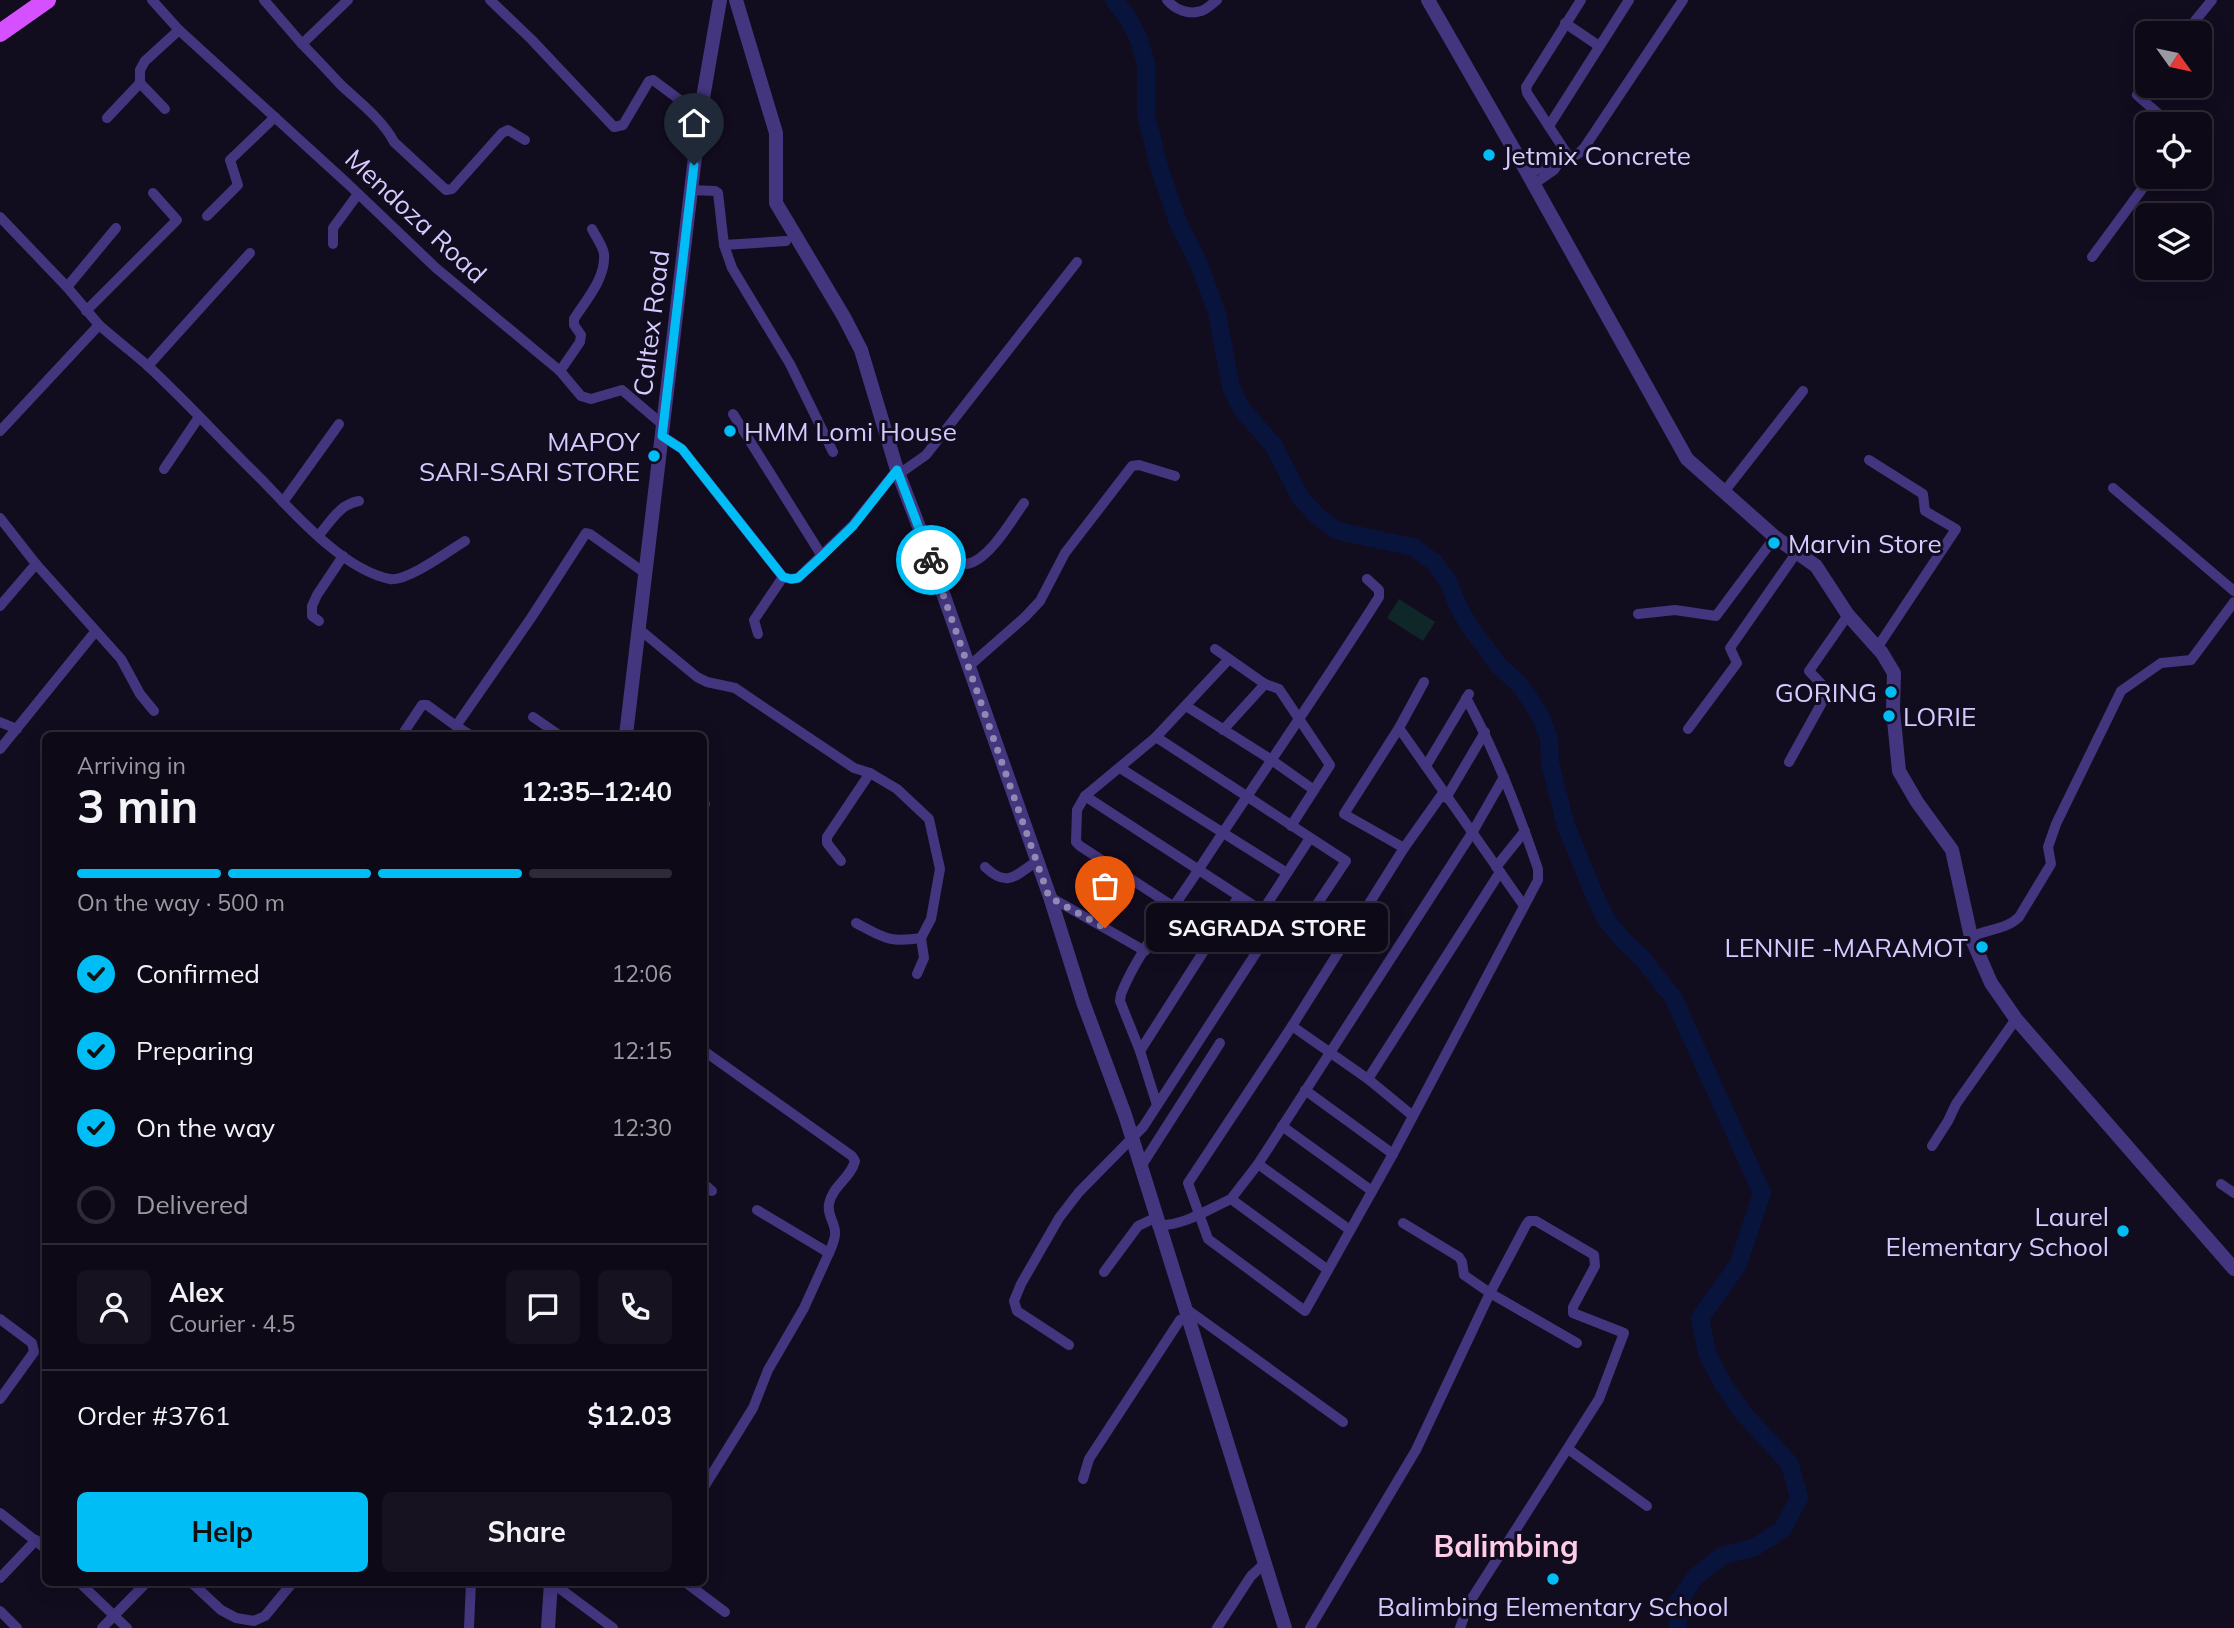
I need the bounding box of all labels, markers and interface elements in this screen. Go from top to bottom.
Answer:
north arrow [2135,21,2212,98]
map controls [2135,21,2212,280]
pin [664,93,724,165]
icon: home [675,104,713,142]
button: locate [2135,112,2212,189]
place label: Jetmix Concrete [1503,139,1691,172]
street label: Mendoza Road [338,142,494,290]
marker: Jetmix Concrete [1481,147,1497,163]
button: layers [2135,203,2212,280]
street label: Caltex Road [626,248,676,398]
place label: HMM Lomi House [744,415,957,448]
marker: HMM Lomi House [722,423,738,439]
place label: MAPOY SARI-SARI STORE [419,425,641,488]
marker: MAPOY SARI-SARI STORE [646,448,662,464]
courier [896,525,966,595]
place label: Marvin Store [1788,527,1942,560]
marker: Marvin Store [1766,535,1782,551]
icon: bike [912,541,950,579]
place label: GORING [1775,676,1877,709]
marker: GORING [1883,684,1899,700]
place label: LORIE [1903,700,1976,733]
marker: LORIE [1881,708,1897,724]
text: Arriving in [77,751,186,780]
text: 12:35–12:40 [521,775,672,808]
text: 3 min [77,777,198,835]
pin [1075,856,1135,928]
icon: bag [1086,867,1124,905]
text: On the way · 500 m [77,888,285,917]
callout: SAGRADA STORE [1147,904,1388,953]
text: SAGRADA STORE [1168,913,1366,942]
place label: LENNIE -MARAMOT [1725,931,1968,964]
marker: LENNIE -MARAMOT [1974,939,1990,955]
icon: check [77,955,115,993]
text: Confirmed [136,957,260,990]
text: 12:06 [612,959,672,988]
icon: check [77,1032,115,1070]
text: Preparing [136,1034,254,1067]
text: 12:15 [612,1036,672,1065]
icon: check [77,1109,115,1147]
text: On the way [136,1111,275,1144]
text: 12:30 [612,1113,672,1142]
text: Delivered [136,1188,249,1221]
place label: Laurel Elementary School [1885,1200,2109,1263]
marker: Laurel Elementary School [2115,1223,2131,1239]
button: person [77,1270,151,1344]
button: chat [506,1270,580,1344]
button: phone [598,1270,672,1344]
text: Alex [169,1276,224,1309]
text: Courier · 4.5 [169,1309,295,1338]
text: Order #3761 [77,1399,230,1432]
text: $12.03 [588,1399,672,1432]
button: Help [77,1492,368,1572]
button: Share [382,1492,672,1572]
district label: Balimbing [1433,1527,1579,1565]
marker: Balimbing Elementary School [1545,1571,1561,1587]
place label: Balimbing Elementary School [1377,1590,1729,1623]

